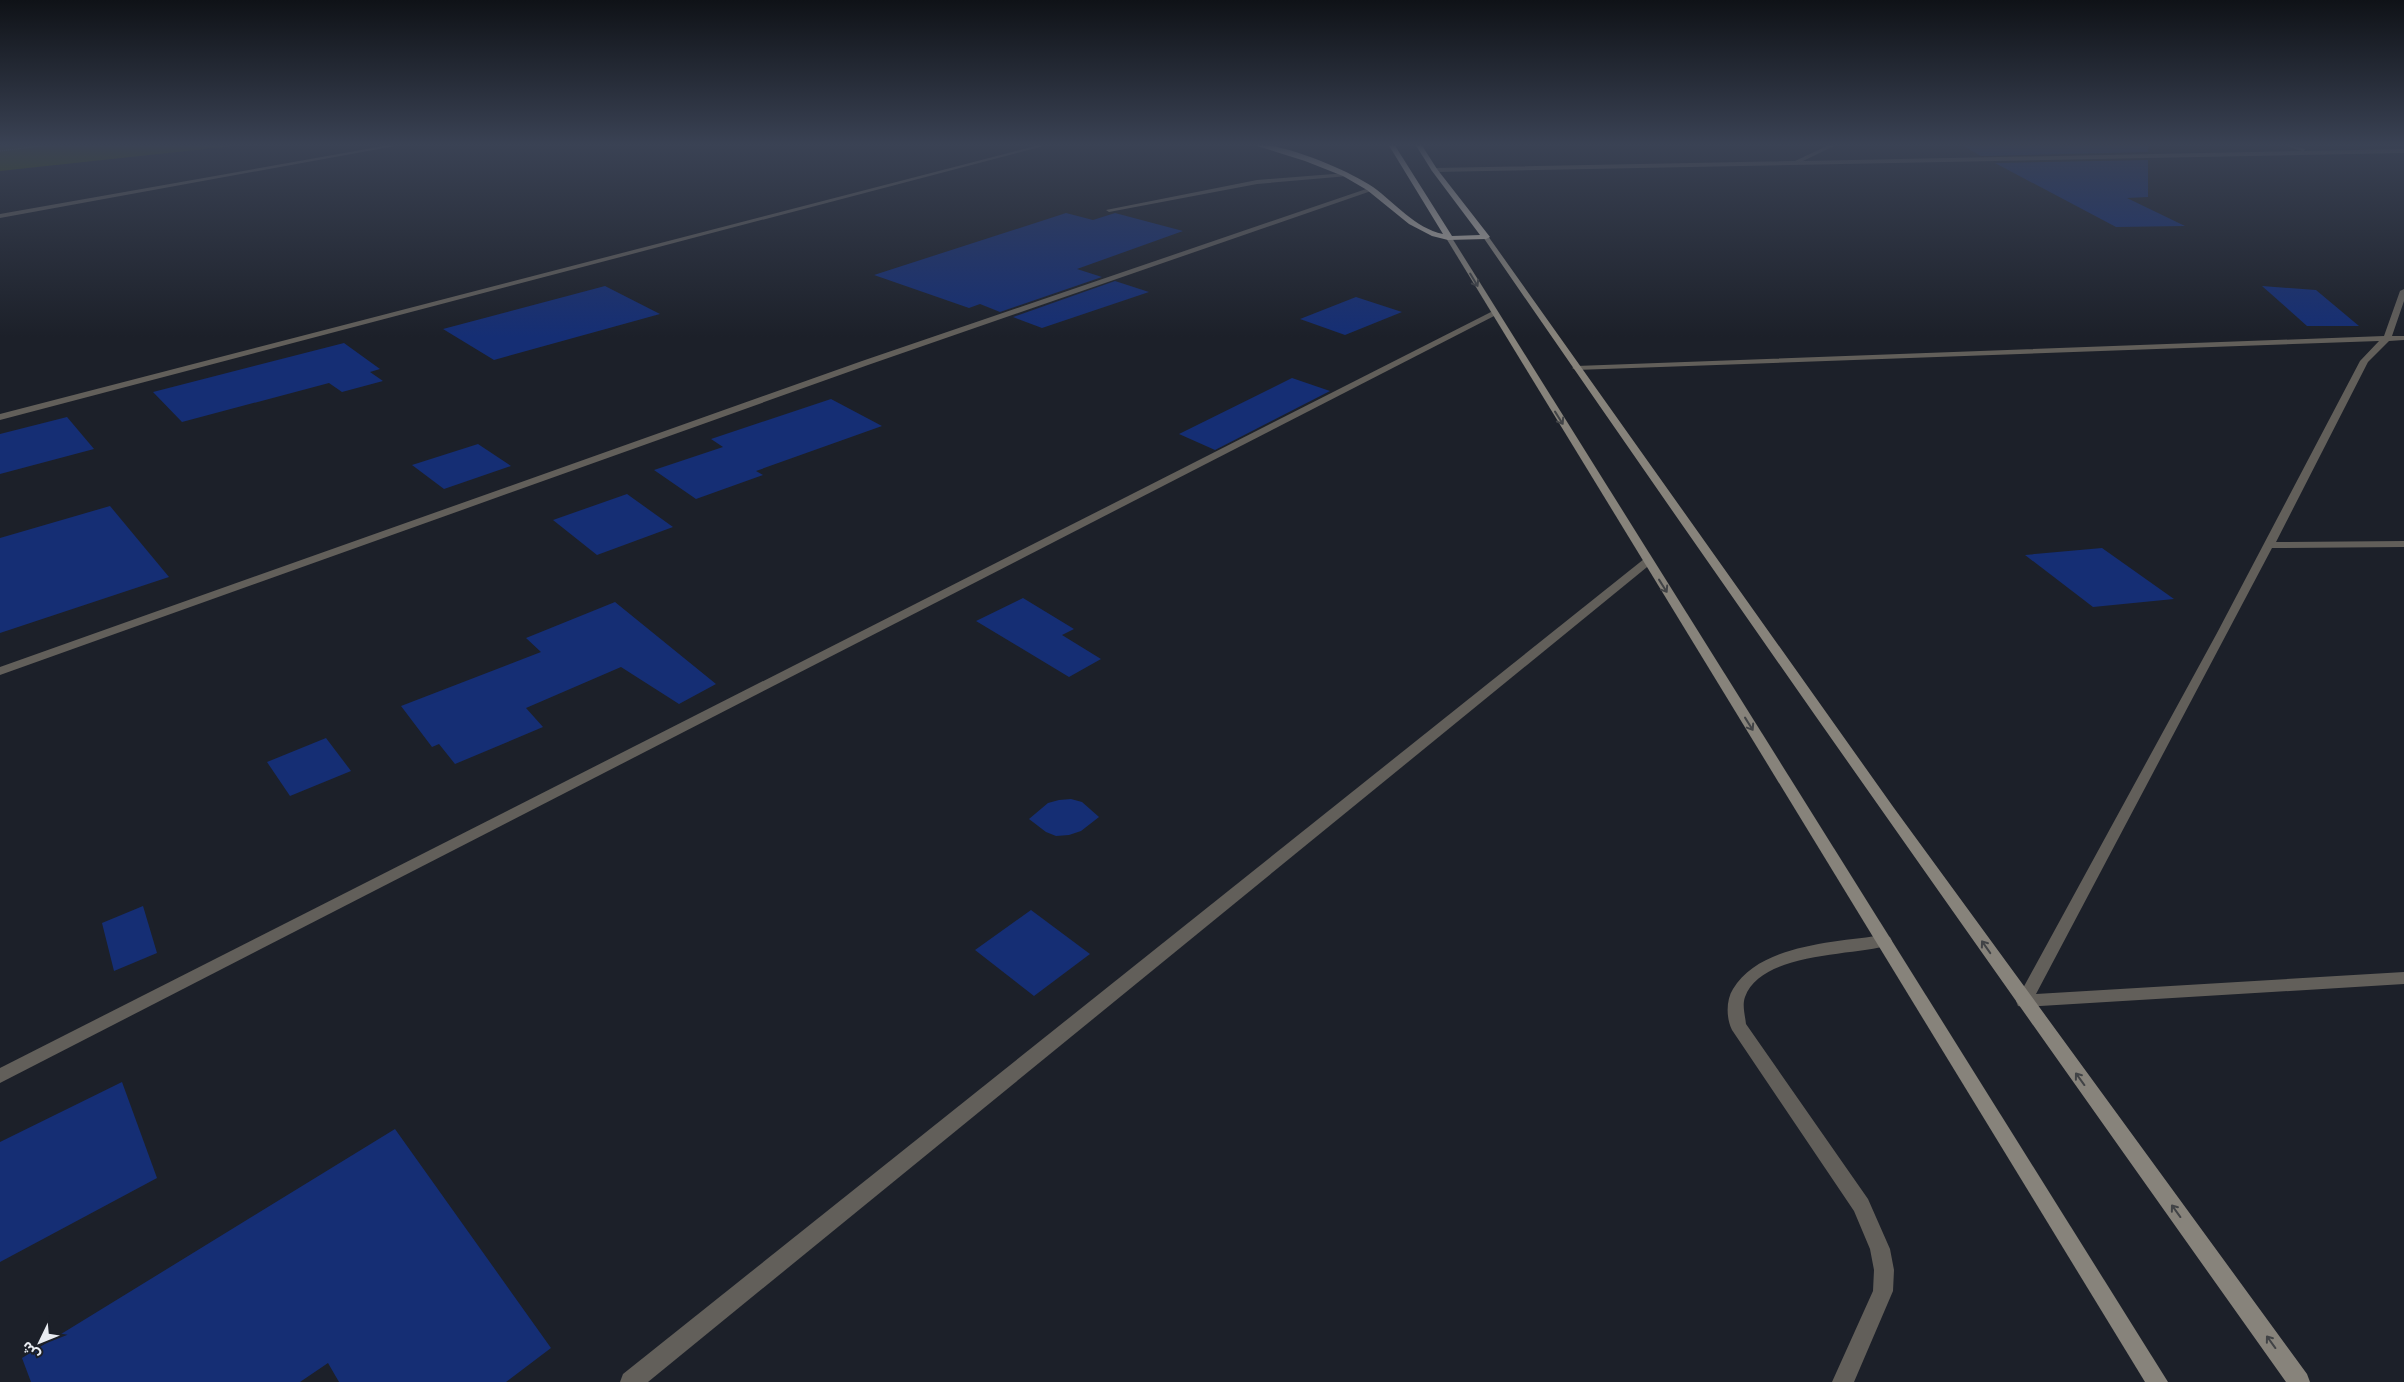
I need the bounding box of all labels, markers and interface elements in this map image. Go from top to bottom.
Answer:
one-way arrow [1469,272,1479,286]
one-way arrow [1554,411,1564,425]
one-way arrow [1659,578,1669,592]
one-way arrow [1745,716,1755,730]
one-way arrow [1981,940,1991,954]
one-way arrow [2075,1072,2085,1086]
one-way arrow [2170,1205,2181,1218]
north arrow [15,1317,65,1367]
one-way arrow [2266,1336,2276,1350]
text: ش [18,1338,43,1363]

